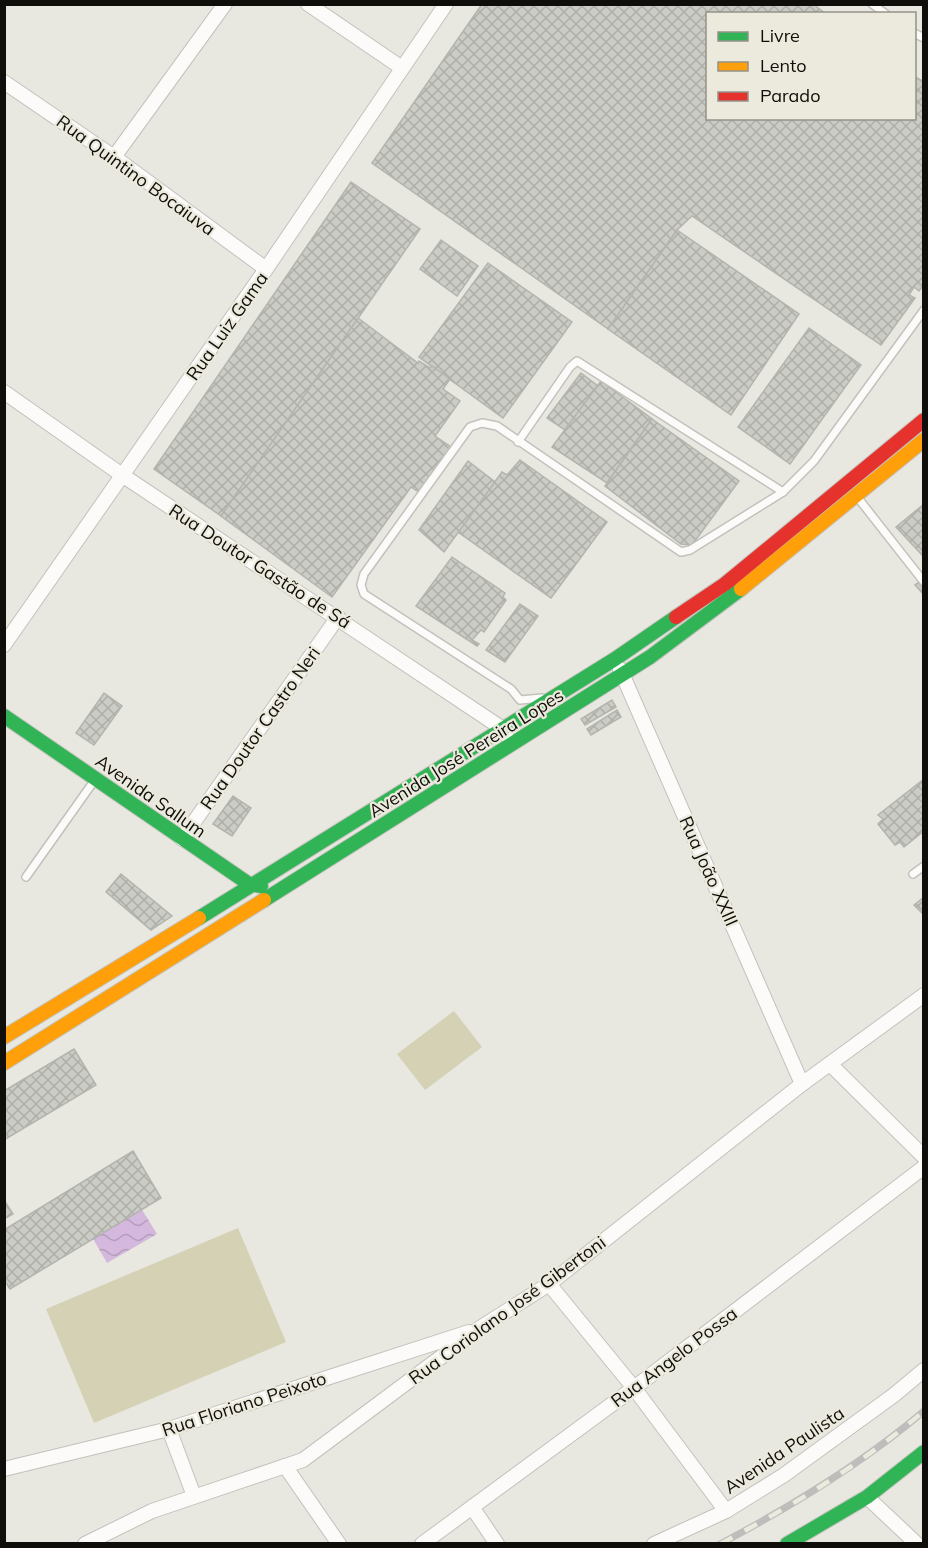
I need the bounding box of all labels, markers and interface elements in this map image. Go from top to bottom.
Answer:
legend [706,12,916,120]
text: Livre [760,24,800,47]
text: Lento [760,54,807,77]
text: Parado [760,84,820,107]
street label: Rua Quintino Bocaiuva [52,110,220,240]
street label: Rua Luiz Gama [181,267,273,385]
street label: Rua Doutor Gastão de Sá [165,499,355,633]
street label: Rua Doutor Castro Neri [195,642,325,814]
street label: Avenida José Pereira Lopes [364,683,568,823]
street label: Avenida Sallum [91,749,211,843]
street label: Rua João XXIII [675,813,743,929]
street label: Rua Coriolano José Gibertoni [404,1231,610,1389]
street label: Rua Angelo Possa [606,1302,742,1412]
street label: Rua Floriano Peixoto [159,1367,329,1441]
street label: Avenida Paulista [719,1401,849,1499]

